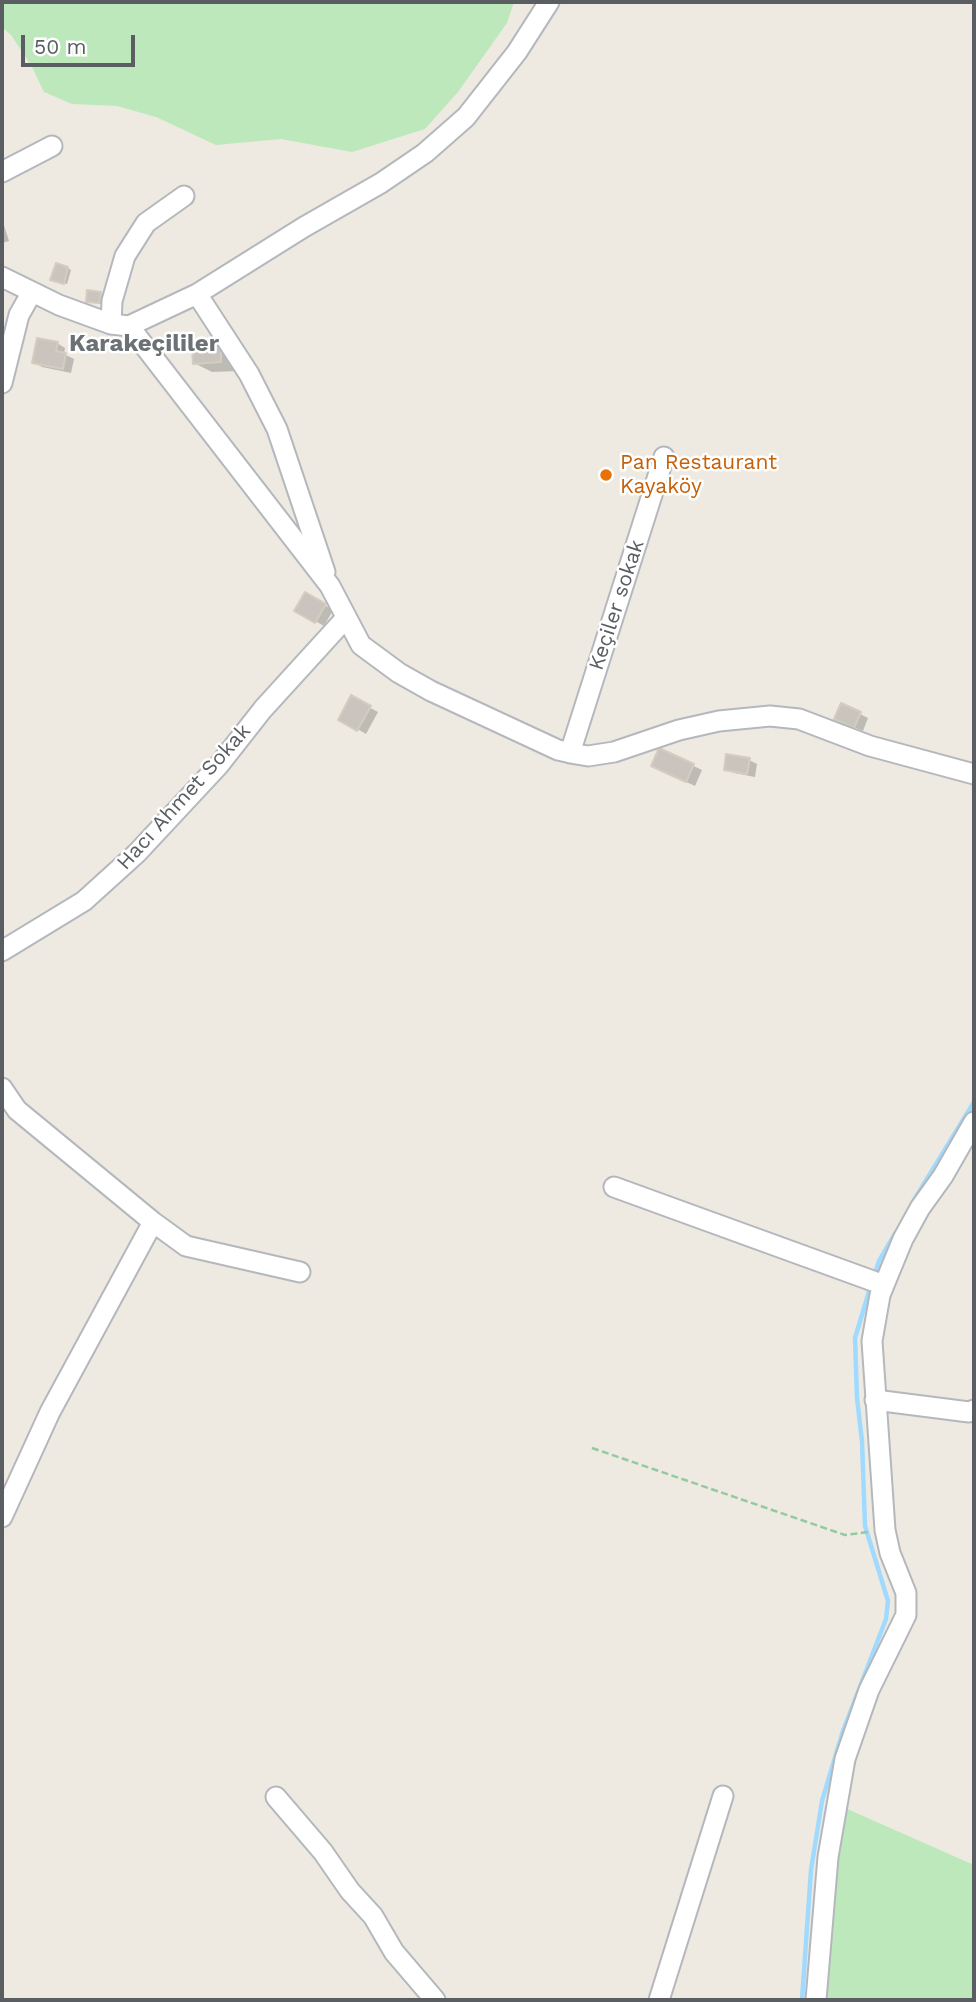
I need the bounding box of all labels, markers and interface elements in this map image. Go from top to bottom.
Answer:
scale bar [24,21,138,65]
text: 50 m [34,34,86,59]
district label: Karakeçililer [69,330,219,358]
place label: Pan Restaurant Kayaköy [620,450,777,500]
marker: Pan Restaurant Kayaköy [598,467,614,483]
street label: Keçiler sokak [584,537,650,673]
street label: Hacı Ahmet Sokak [112,719,256,875]

